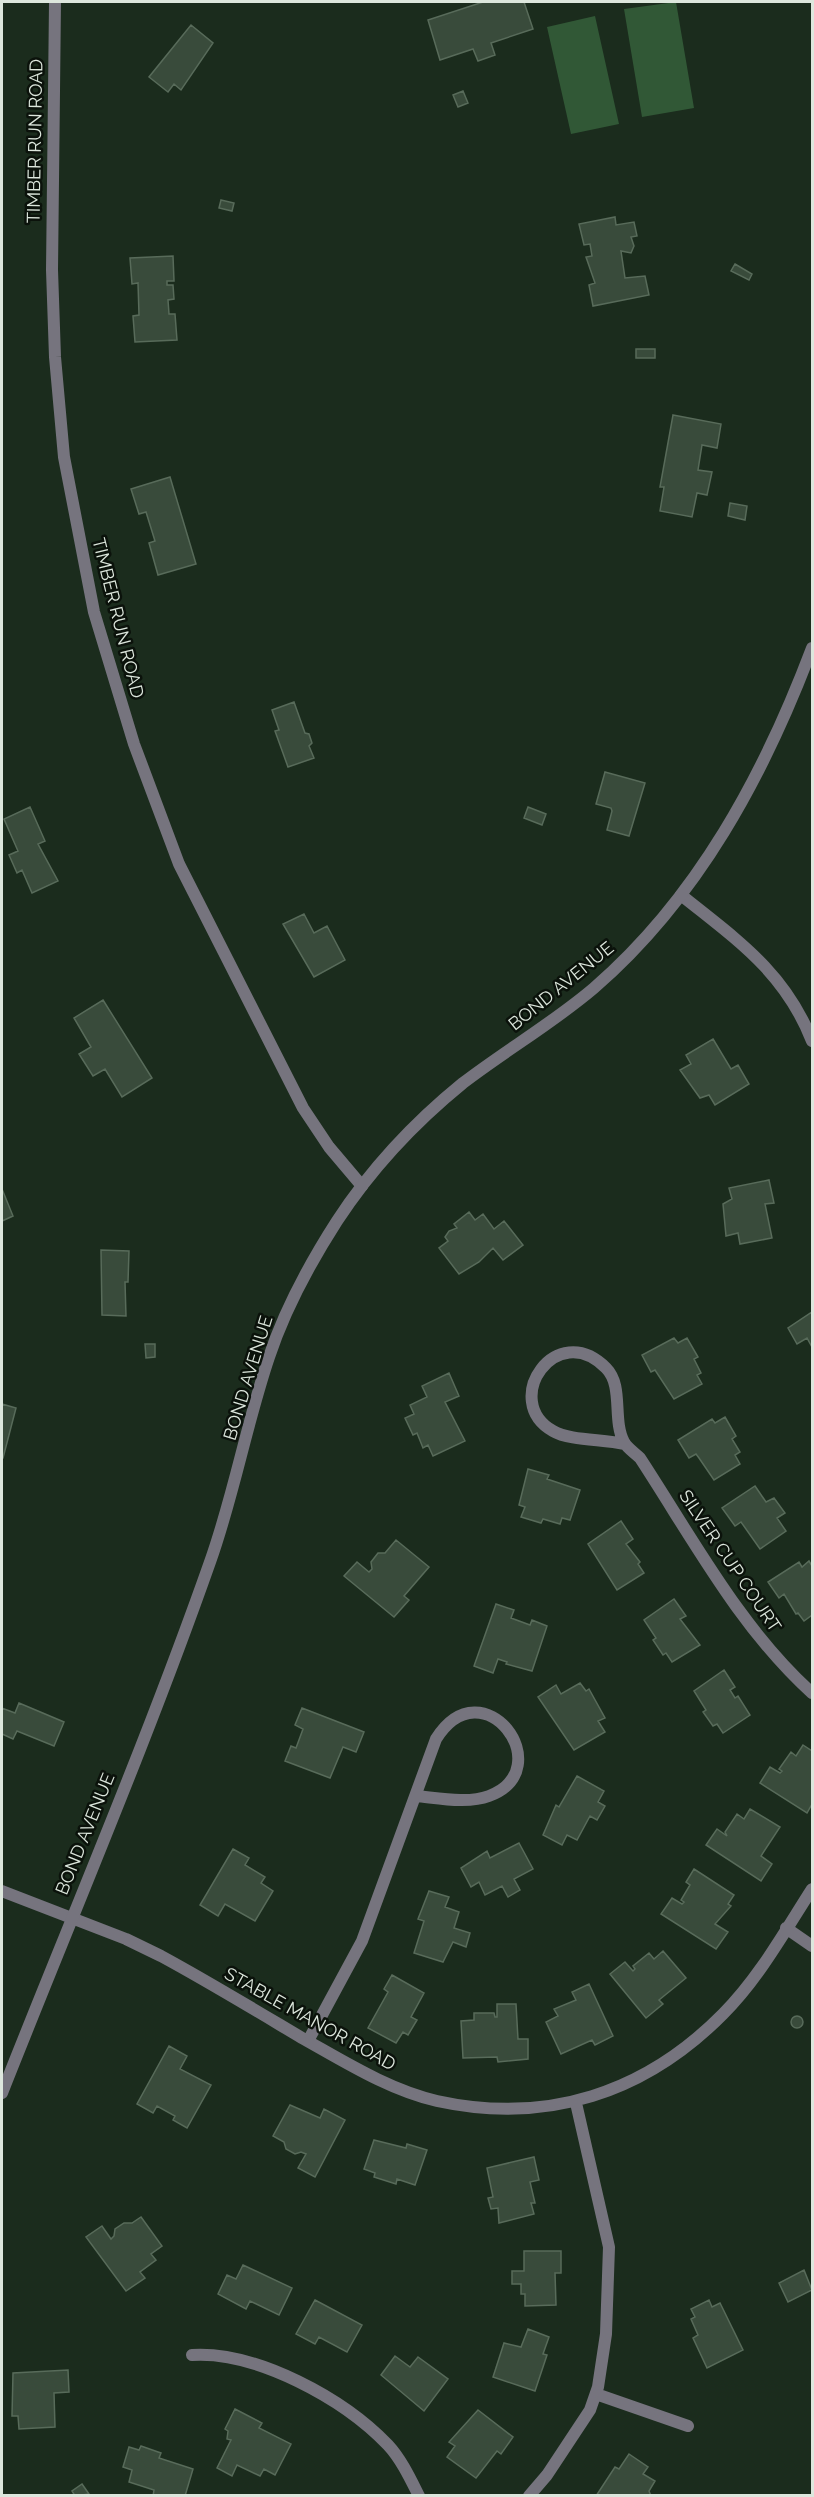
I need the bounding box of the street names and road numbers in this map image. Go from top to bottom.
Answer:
street label: TIMBER RUN ROAD [23,59,46,223]
street label: TIMBER RUN ROAD [88,536,149,700]
street label: BOND AVENUE [504,937,617,1034]
street label: BOND AVENUE [219,1313,276,1443]
street label: SILVER CUP COURT [675,1486,786,1636]
street label: BOND AVENUE [51,1770,118,1898]
street label: STABLE MANOR ROAD [221,1963,400,2074]

